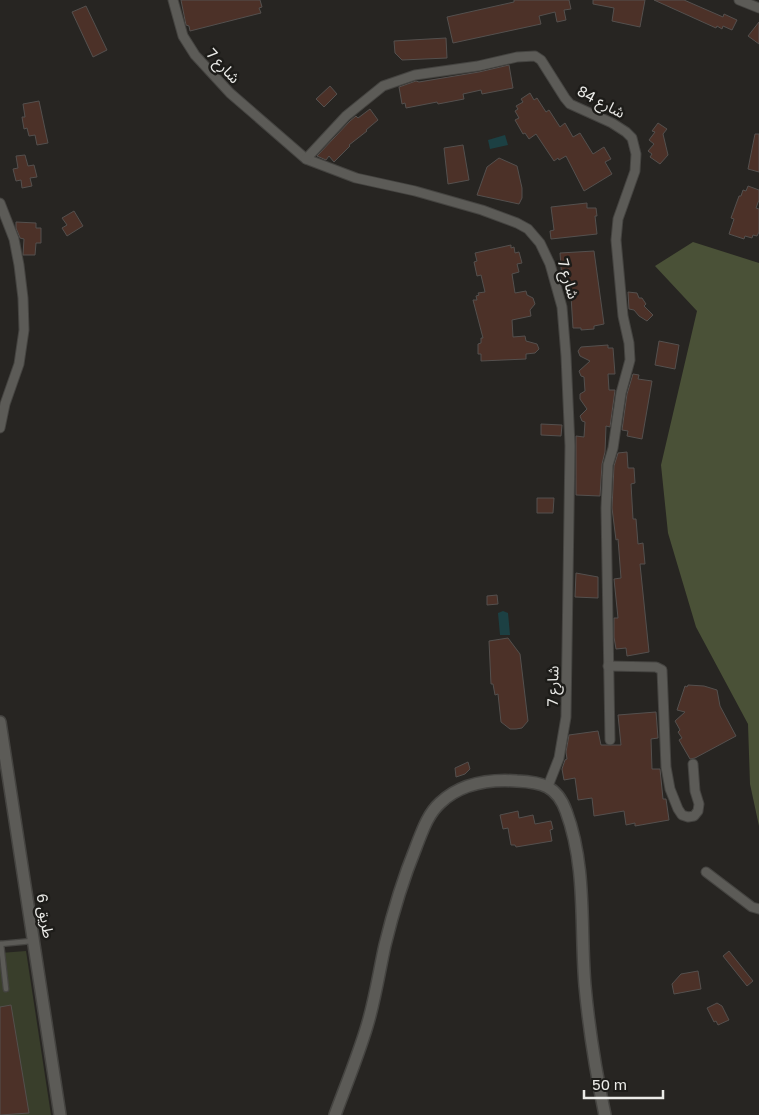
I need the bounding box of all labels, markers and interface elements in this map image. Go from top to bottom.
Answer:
street label: شارع 7 [200,44,244,89]
street label: شارع 84 [573,81,629,125]
street label: شارع 7 [551,257,583,302]
street label: شارع 7 [543,665,565,707]
street label: طريق 6 [32,892,58,940]
scale bar [584,1068,663,1100]
text: 50 m [592,1075,627,1093]

